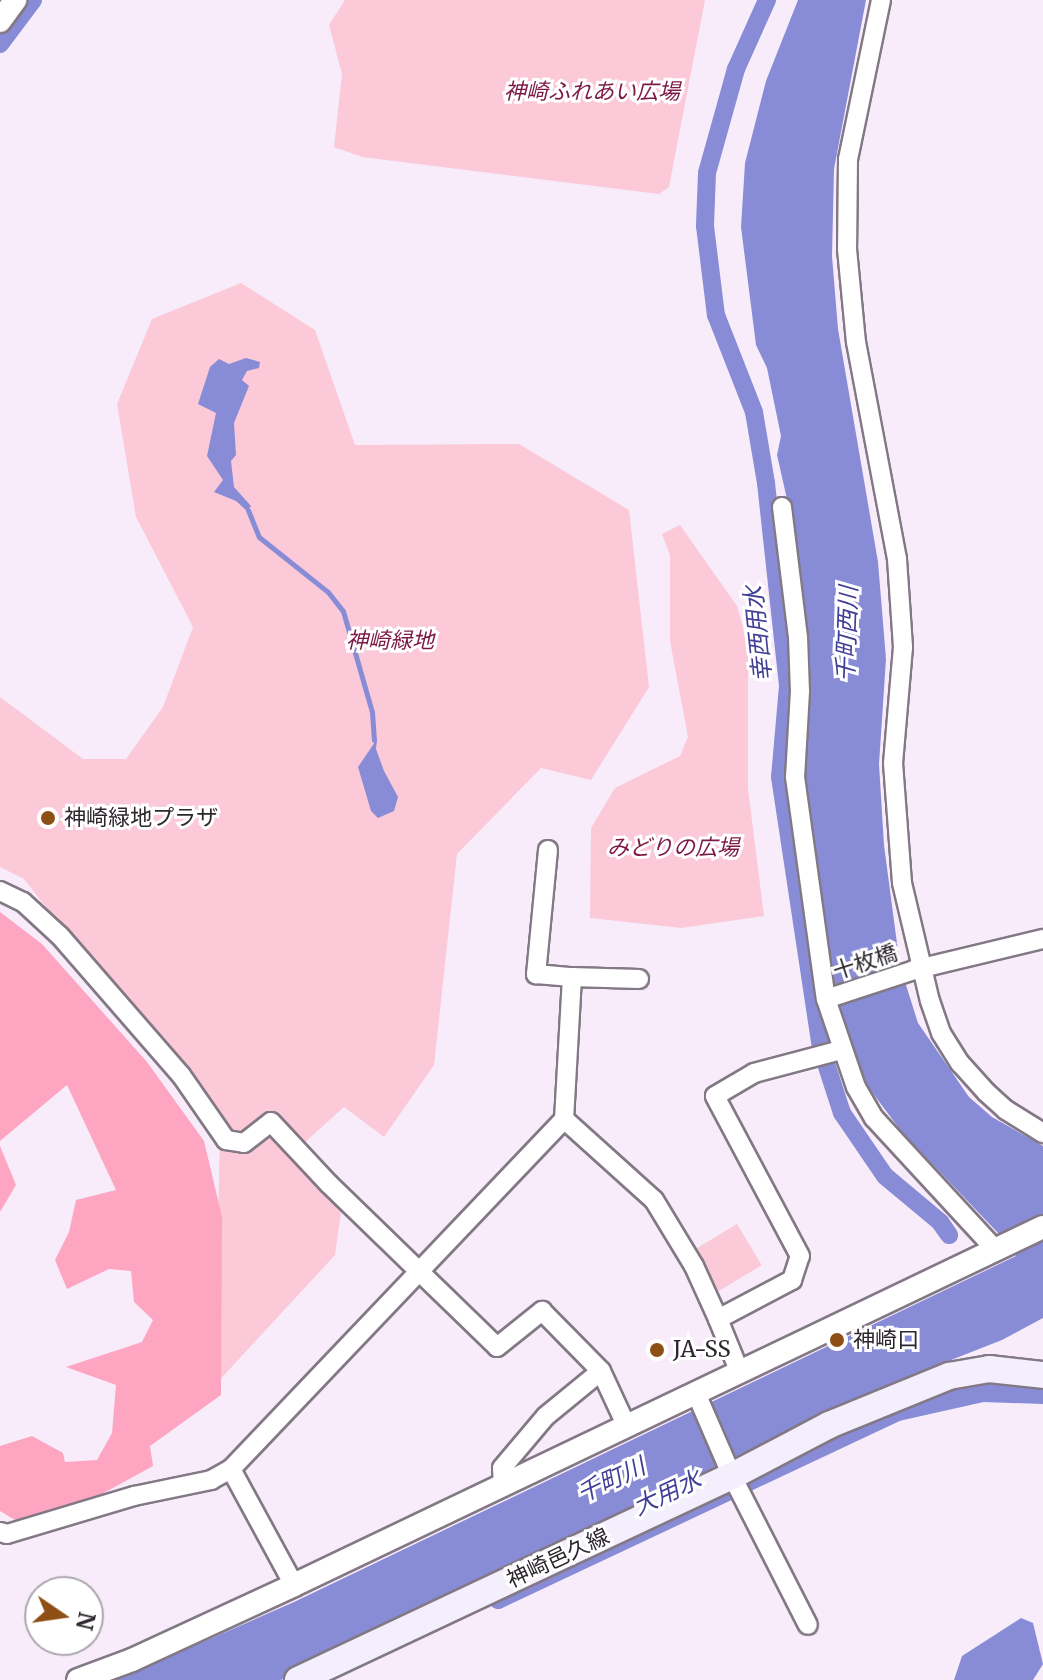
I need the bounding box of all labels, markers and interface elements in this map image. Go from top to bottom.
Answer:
park label: 神崎ふれあい広場 [504,79,680,105]
water label: 幸西用水 [739,585,777,683]
water label: 千町西川 [831,586,863,682]
park label: 神崎緑地 [346,628,434,654]
place label: 神崎緑地プラザ [64,805,218,831]
marker: 神崎緑地プラザ [39,809,57,827]
park label: みどりの広場 [607,835,739,861]
street label: 十枚橋 [830,939,900,985]
place label: 神崎口 [853,1327,919,1353]
marker: 神崎口 [828,1331,846,1349]
place label: JA-SS [673,1337,730,1363]
marker: JA-SS [648,1341,666,1359]
water label: 千町川 [572,1452,650,1508]
water label: 大用水 [628,1465,706,1521]
street label: 神崎邑久線 [503,1523,613,1593]
north arrow [24,1576,104,1656]
text: N [70,1609,101,1633]

